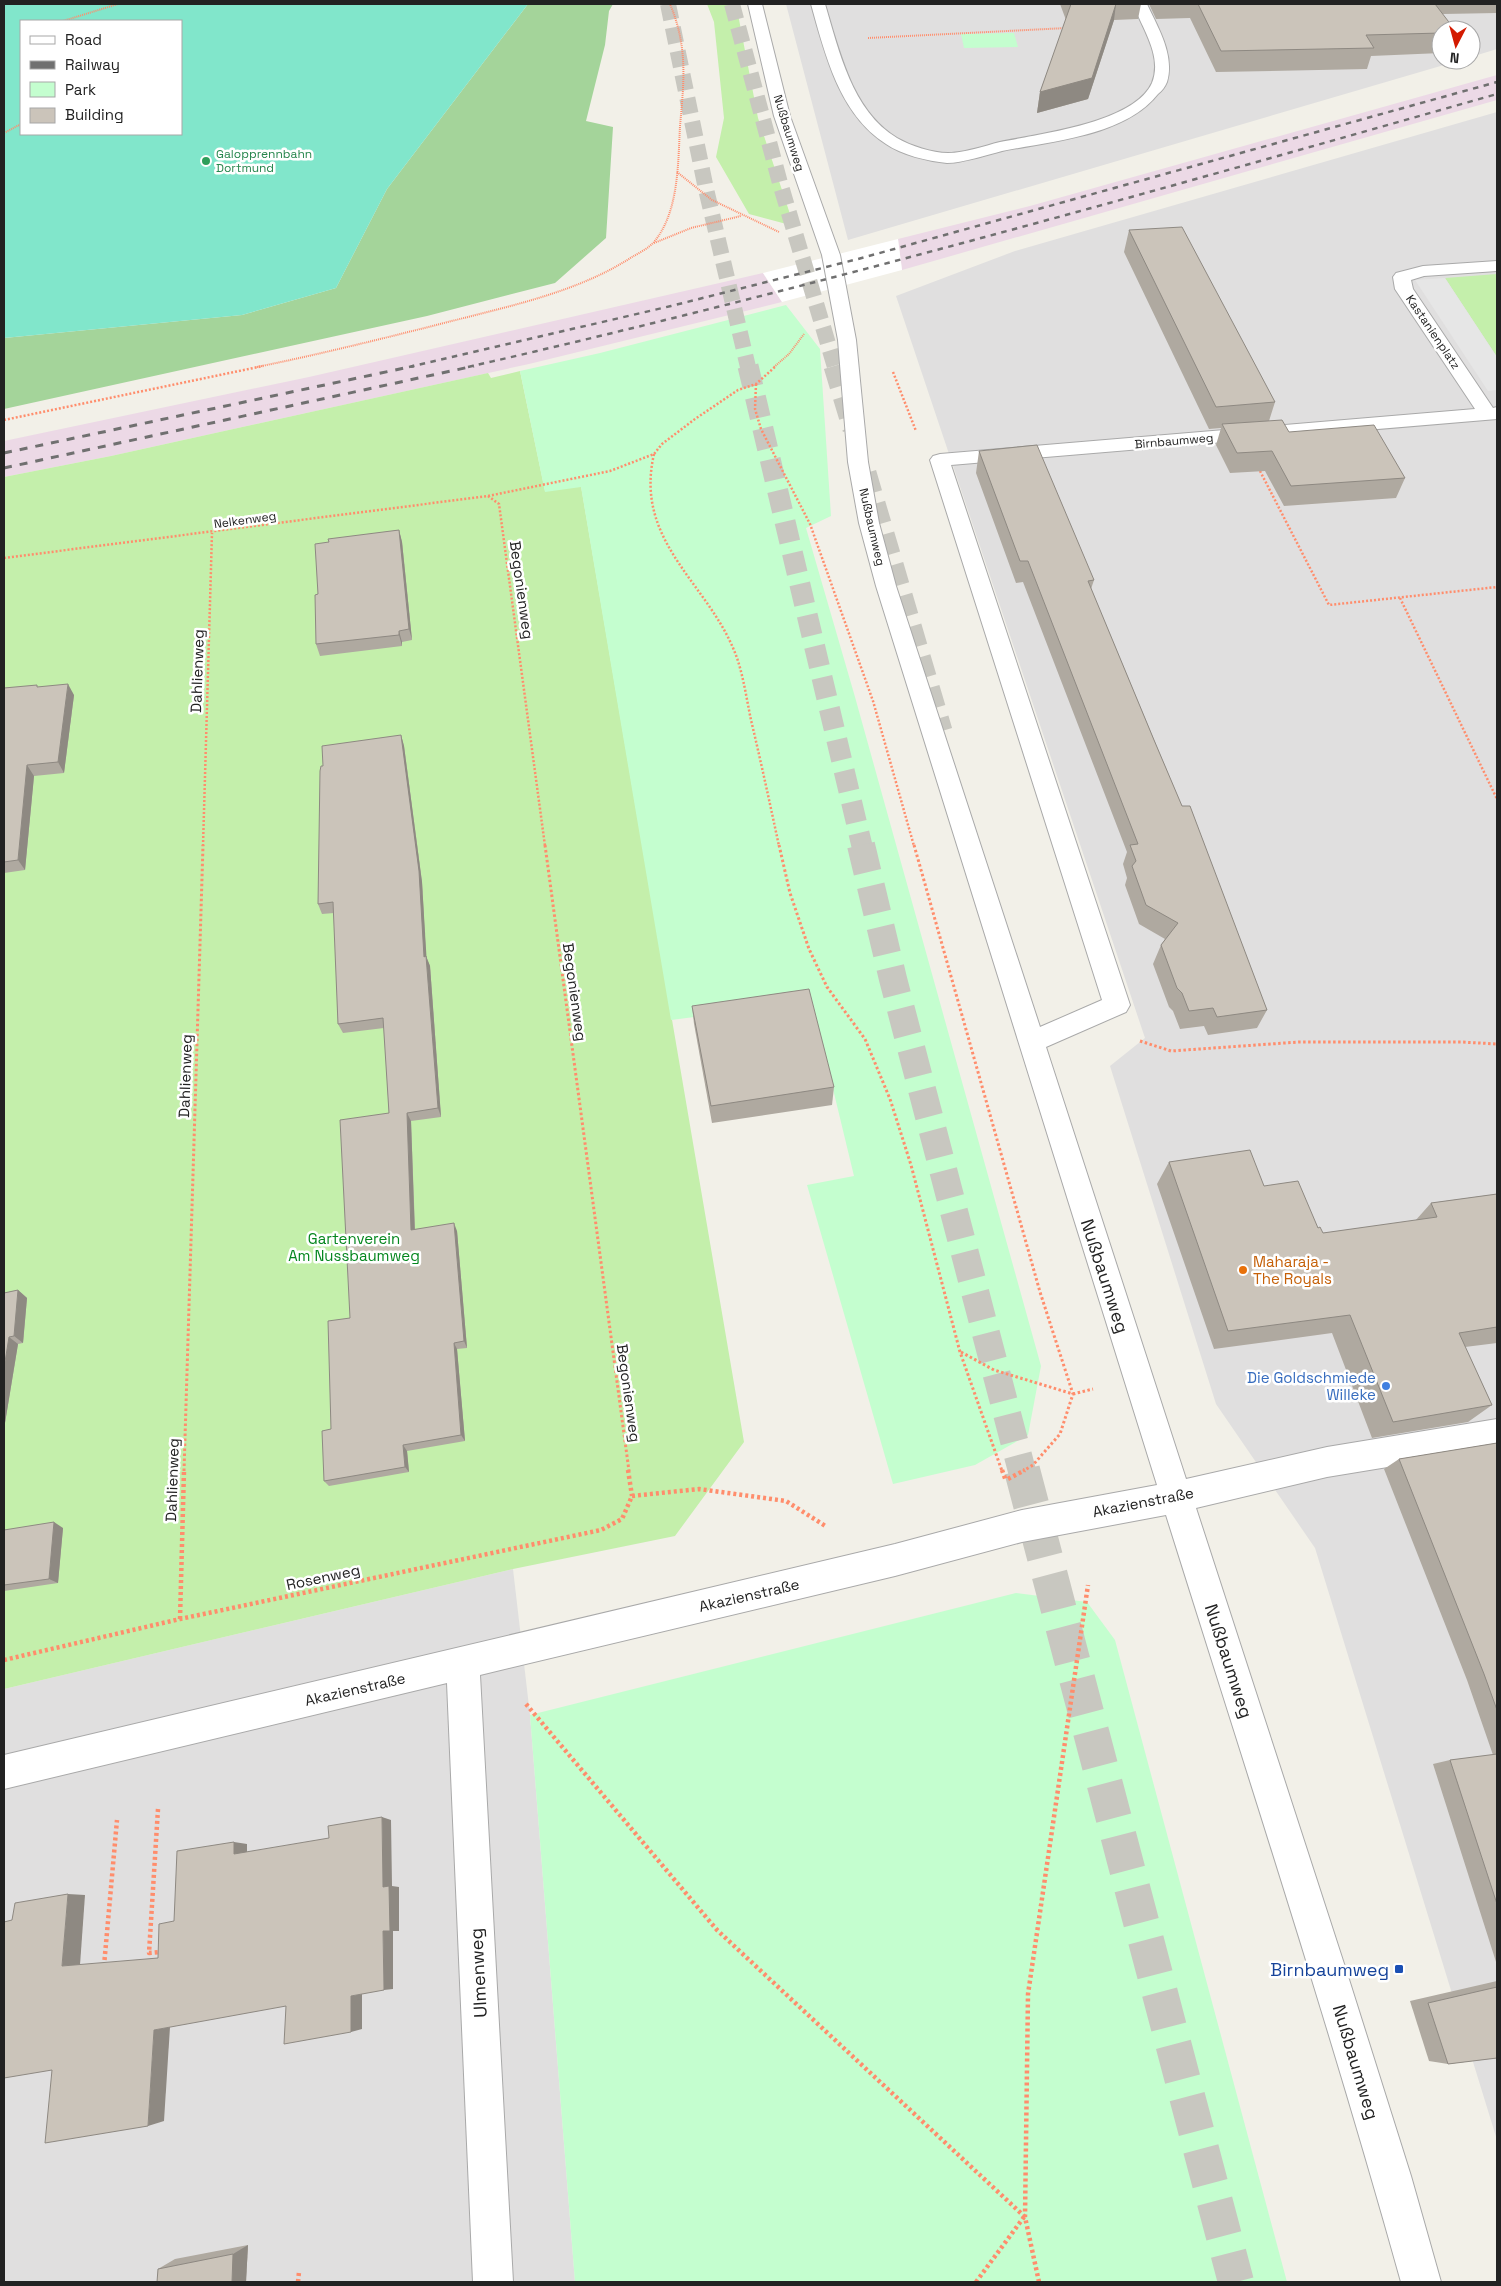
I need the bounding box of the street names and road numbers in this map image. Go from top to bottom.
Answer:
street label: Nußbaumweg [770,93,808,173]
street label: Kastanienplatz [1402,292,1464,372]
street label: Birnbaumweg [1134,430,1214,452]
street label: Nußbaumweg [855,487,889,567]
street label: Nelkenweg [213,508,277,532]
street label: Begonienweg [506,540,538,640]
street label: Dahlienweg [186,629,208,713]
street label: Begonienweg [559,942,591,1042]
street label: Dahlienweg [174,1034,196,1118]
street label: Nußbaumweg [1076,1216,1134,1336]
street label: Begonienweg [613,1343,645,1443]
street label: Dahlienweg [161,1438,183,1522]
street label: Akazienstraße [1091,1483,1195,1521]
street label: Rosenweg [284,1560,362,1594]
street label: Akazienstraße [697,1574,801,1616]
street label: Nußbaumweg [1200,1601,1258,1721]
street label: Akazienstraße [303,1668,407,1710]
street label: Ulmenweg [464,1927,492,2019]
street label: Nußbaumweg [1328,2002,1384,2122]

